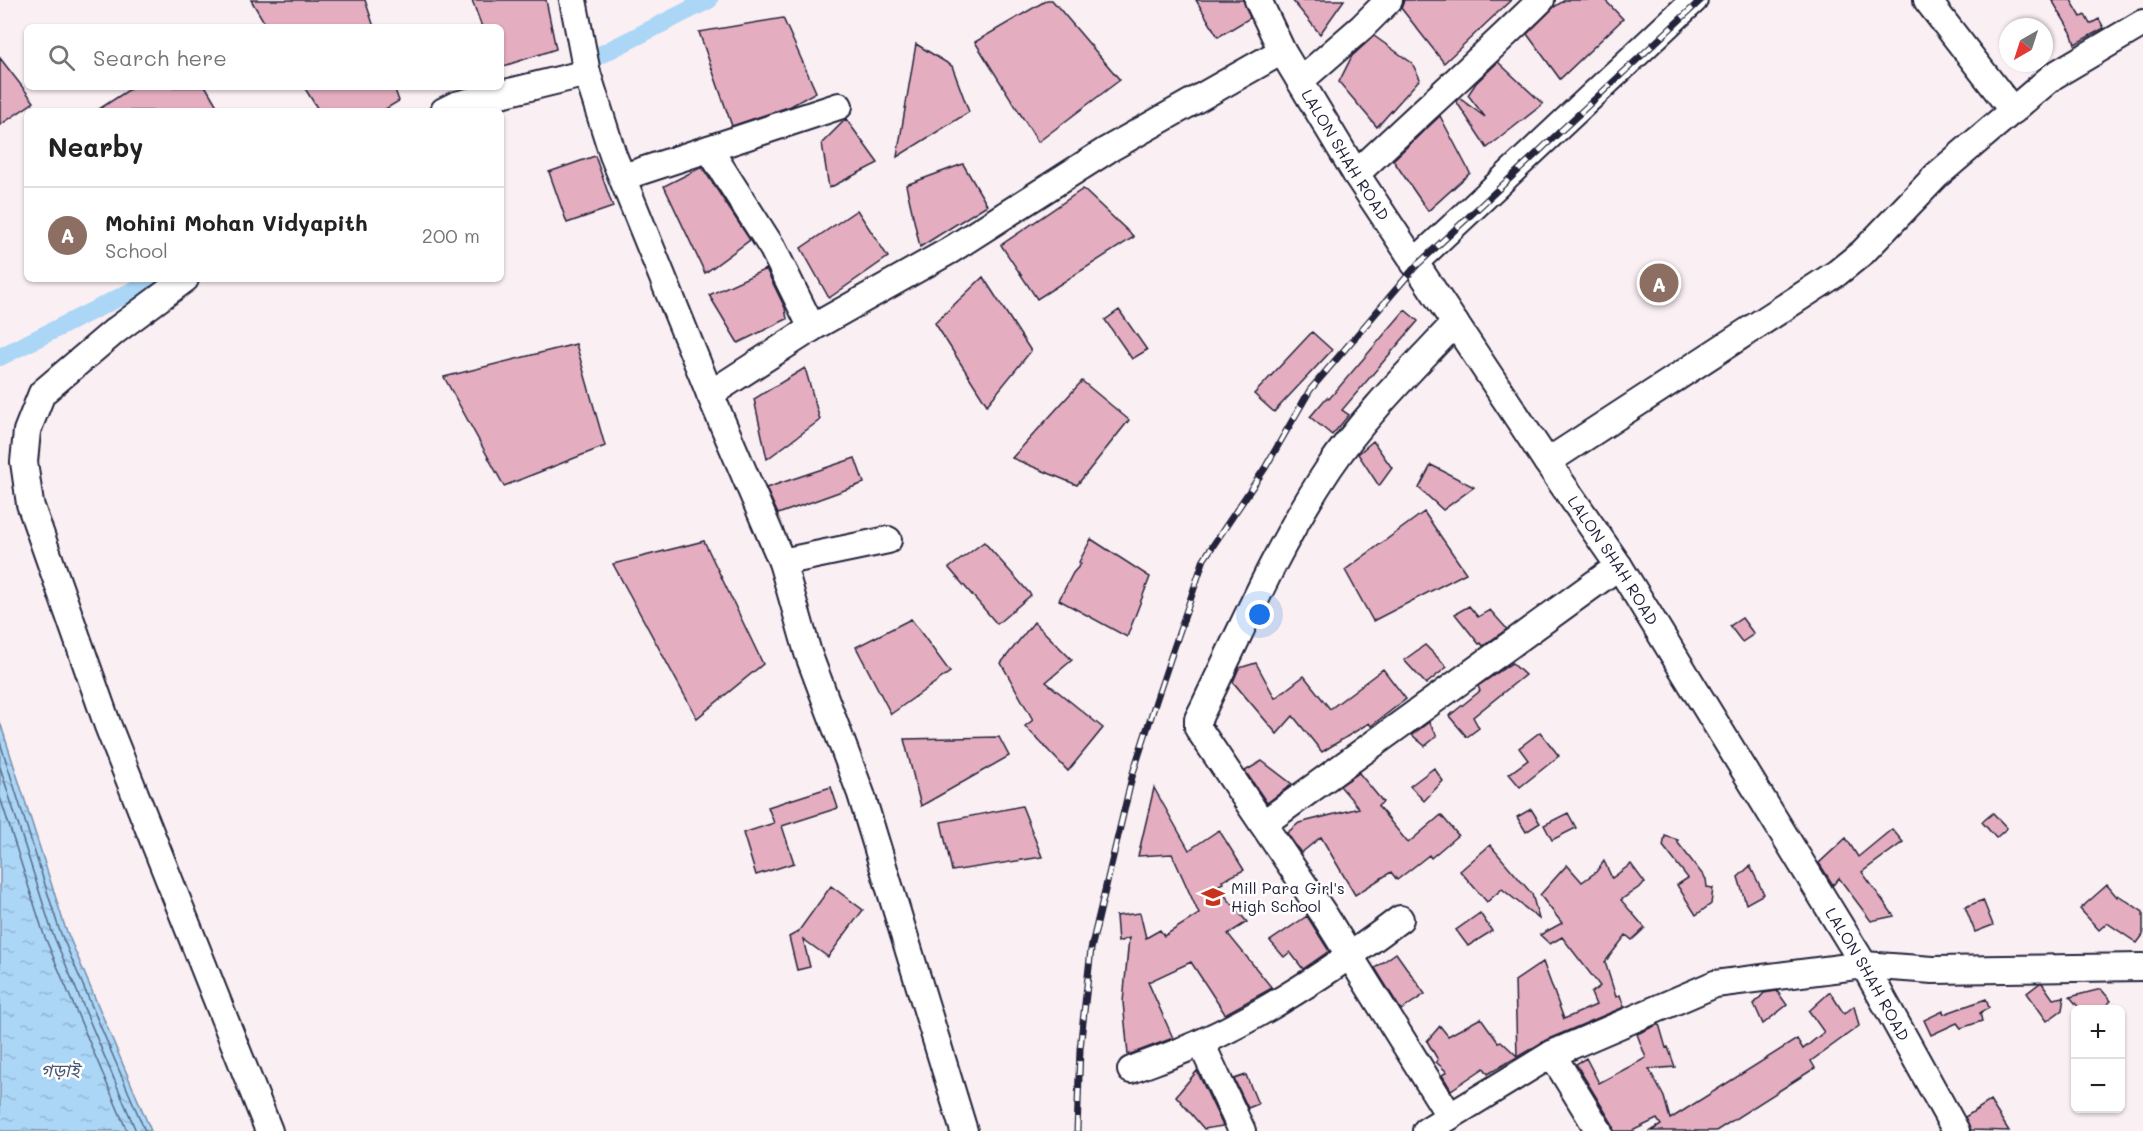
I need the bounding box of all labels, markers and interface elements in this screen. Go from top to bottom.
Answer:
north arrow [1999,18,2053,72]
search box [24,24,504,90]
icon: search [45,41,78,74]
text: Search here [93,43,227,72]
street label: LALON SHAH ROAD [1297,85,1395,224]
text: Nearby [48,130,143,164]
text: Mohini Mohan Vidyapith [105,208,368,237]
text: A [61,222,74,248]
text: 200 m [422,222,480,248]
text: School [105,237,168,263]
pin: A [1640,260,1678,306]
street label: LALON SHAH ROAD [1563,491,1664,629]
your location [1245,600,1274,629]
place label: Mill Para Girl's High School [1231,877,1345,916]
school or university icon: Mill Para Girl's High School [1200,884,1226,910]
street label: LALON SHAH ROAD [1821,903,1915,1044]
map controls [2071,1005,2125,1113]
button: + [2071,1005,2125,1059]
water label: গড়াই [41,1058,83,1082]
button: − [2071,1059,2125,1113]

